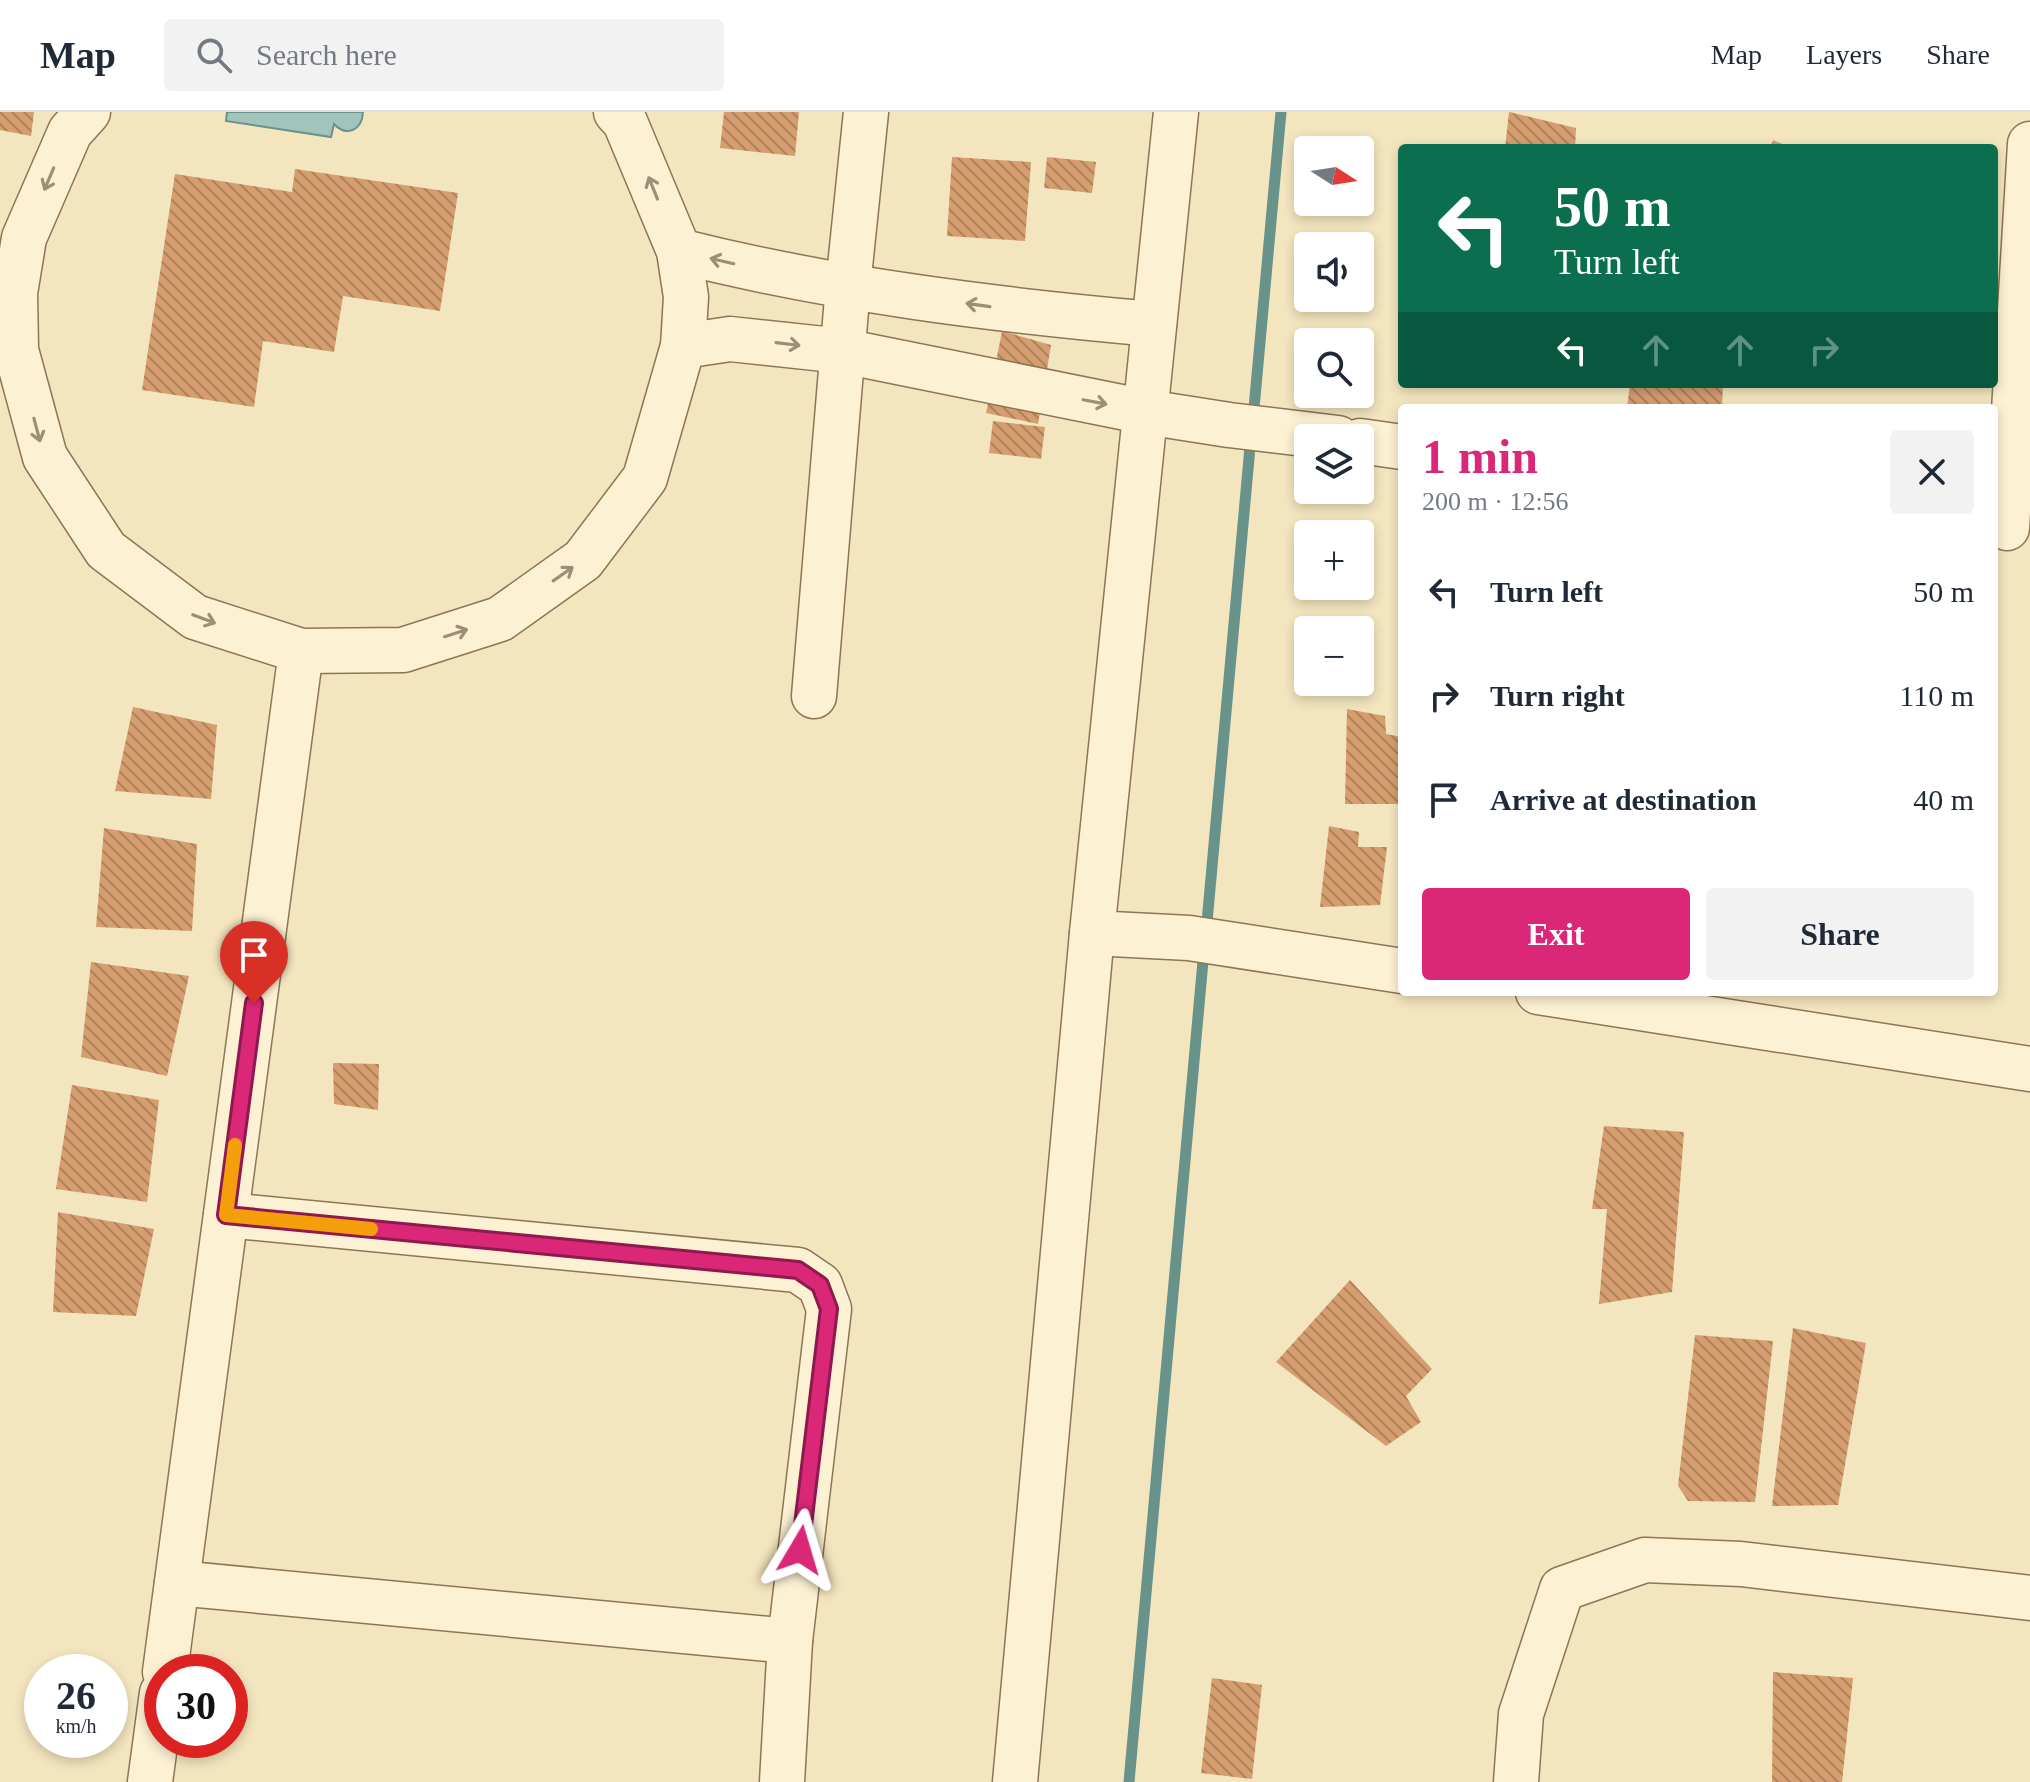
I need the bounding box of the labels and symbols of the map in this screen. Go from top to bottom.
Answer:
north arrow [1294,136,1374,216]
one-way arrow [41,166,56,191]
one-way arrow [645,176,659,201]
one-way arrow [710,253,735,268]
one-way arrow [966,297,991,312]
one-way arrow [774,337,801,352]
one-way arrow [1082,395,1107,410]
one-way arrow [31,417,46,442]
one-way arrow [552,566,574,582]
one-way arrow [191,613,216,627]
one-way arrow [443,625,469,640]
pin [220,921,288,1003]
position arrow [758,1508,842,1592]
speed limit sign: 30 [144,1654,248,1758]

